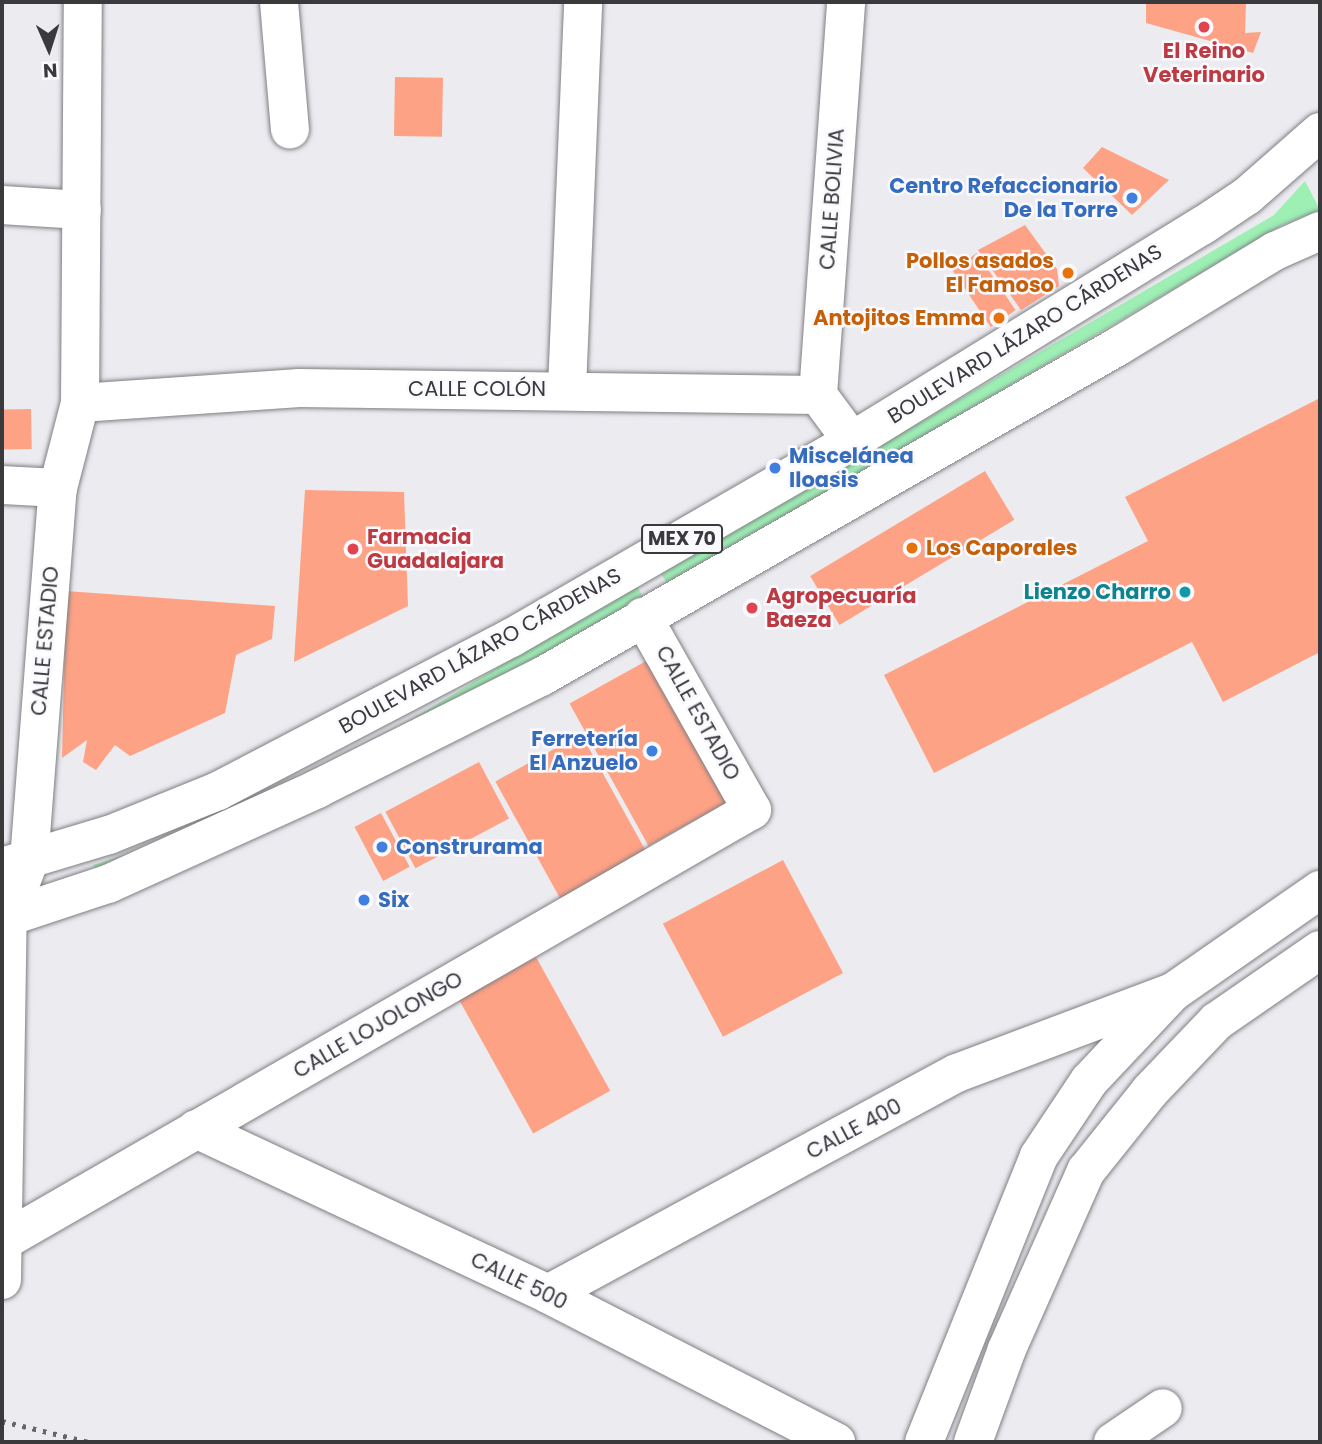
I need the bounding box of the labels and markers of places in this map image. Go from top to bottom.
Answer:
marker: El Reino Veterinario [1196,19,1212,35]
place label: El Reino Veterinario [1143,38,1265,88]
place label: Centro Refaccionario De la Torre [889,173,1118,223]
marker: Centro Refaccionario De la Torre [1124,190,1140,206]
place label: Pollos asados El Famoso [906,248,1054,298]
marker: Pollos asados El Famoso [1060,265,1076,281]
place label: Antojitos Emma [813,305,985,331]
marker: Antojitos Emma [991,310,1007,326]
place label: Miscelánea Iloasis [789,443,914,493]
marker: Miscelánea Iloasis [767,460,783,476]
place label: Farmacia Guadalajara [367,524,504,574]
place label: Los Caporales [926,535,1078,561]
marker: Los Caporales [904,540,920,556]
marker: Farmacia Guadalajara [345,541,361,557]
place label: Lienzo Charro [1024,579,1171,605]
place label: Agropecuaría Baeza [766,583,916,633]
marker: Lienzo Charro [1177,584,1193,600]
marker: Agropecuaría Baeza [744,600,760,616]
place label: Ferretería El Anzuelo [529,726,638,776]
marker: Ferretería El Anzuelo [644,743,660,759]
place label: Construrama [396,834,543,860]
marker: Construrama [374,839,390,855]
place label: Six [378,887,409,913]
marker: Six [356,892,372,908]

